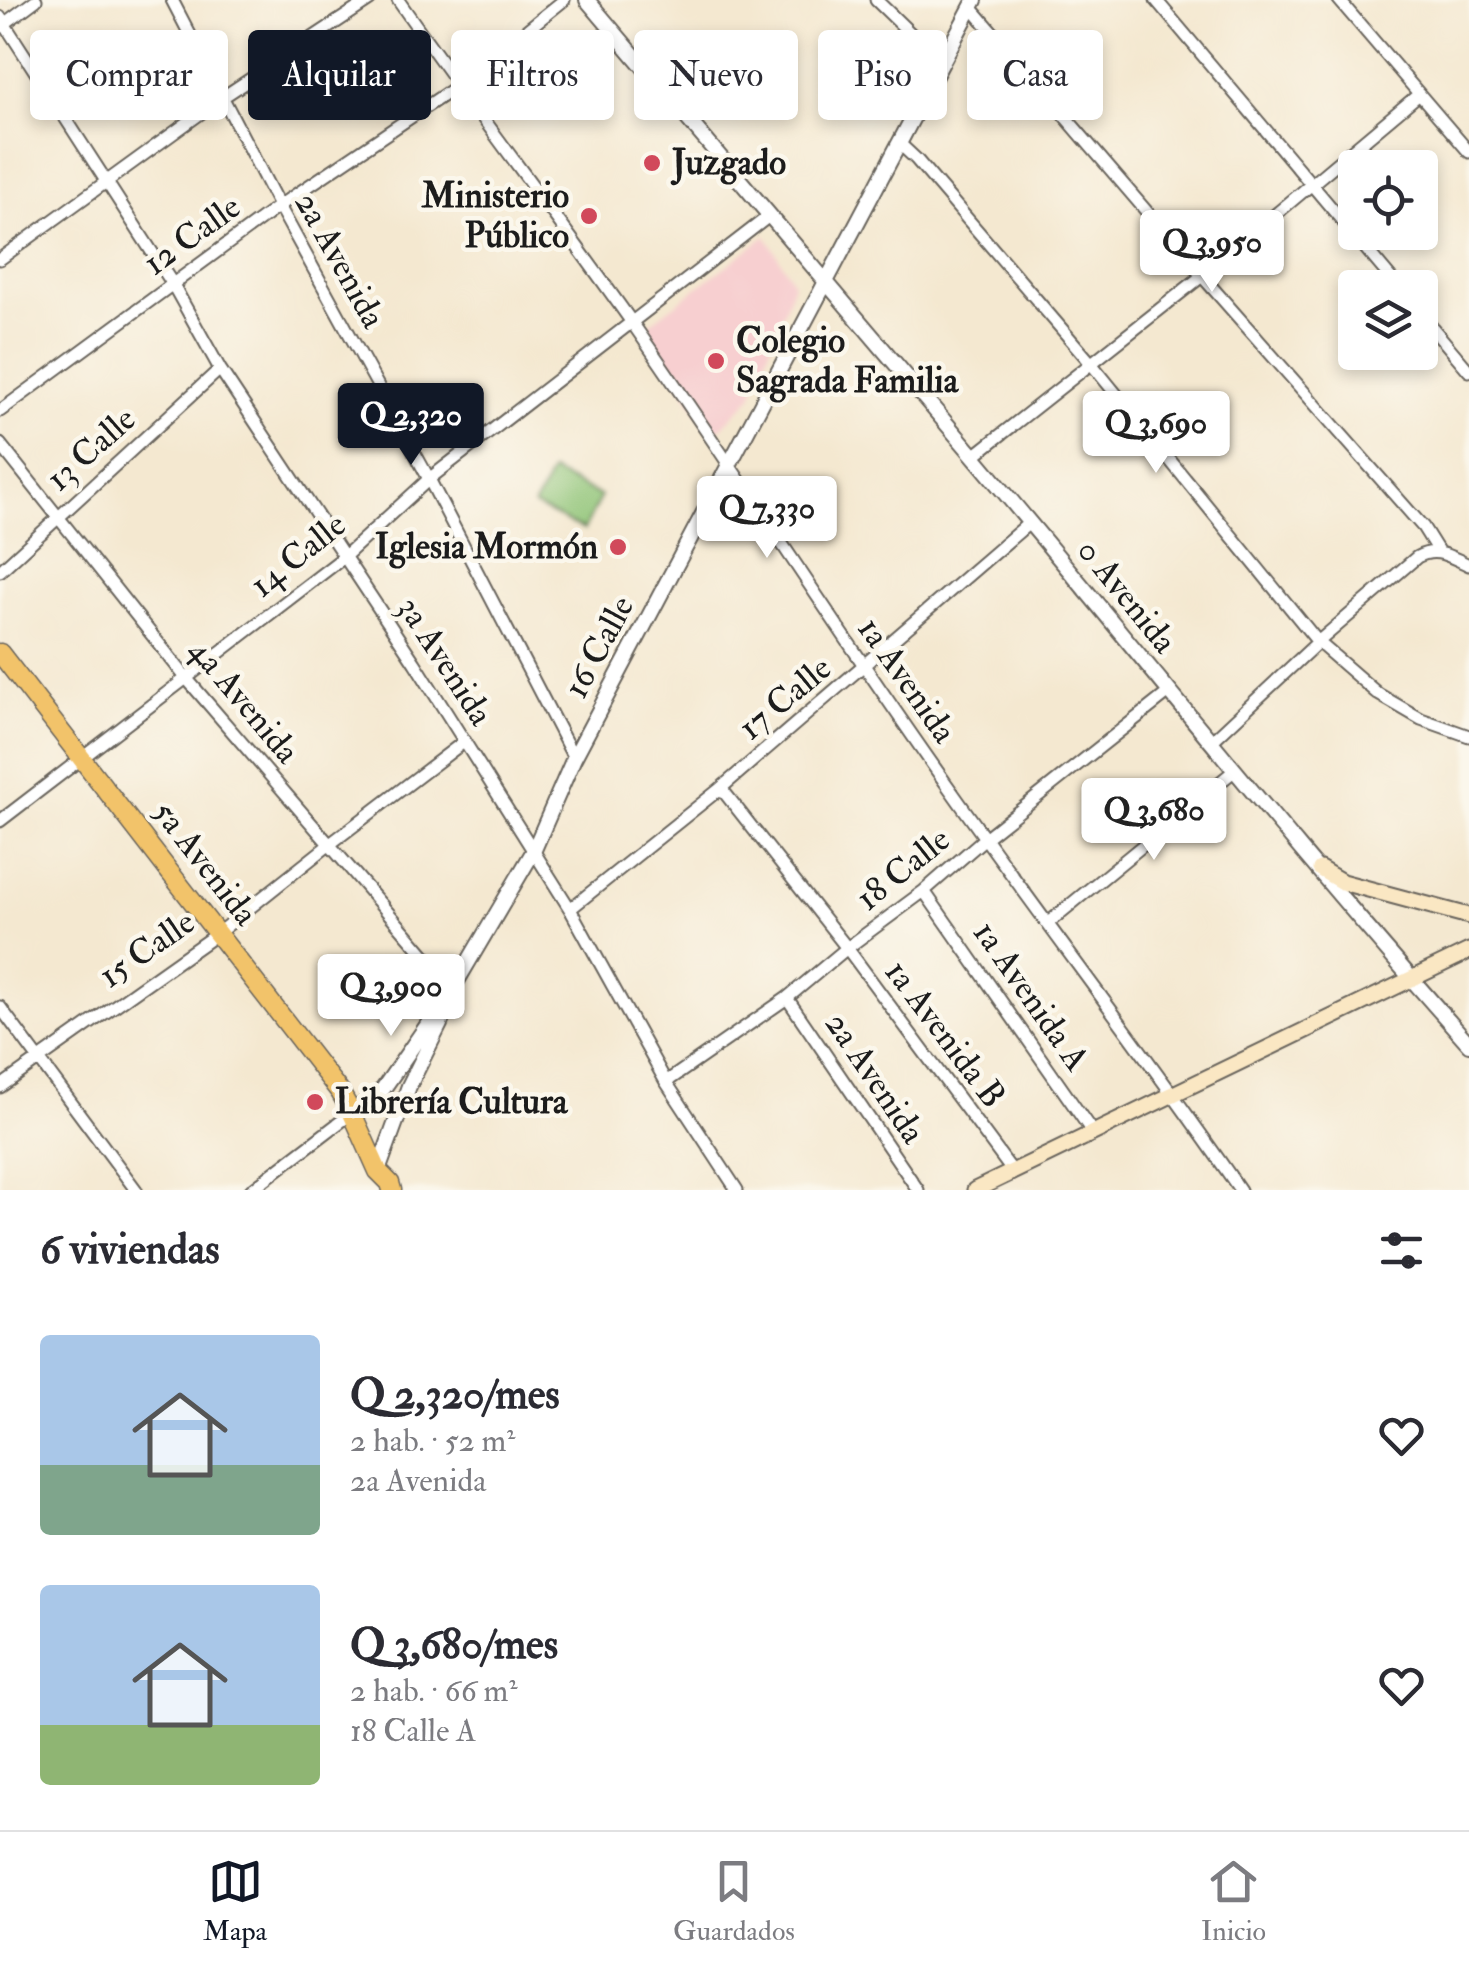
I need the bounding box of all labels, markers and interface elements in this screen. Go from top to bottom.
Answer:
chip: Comprar [30,30,228,120]
chip: Alquilar [248,30,431,120]
chip: Filtros [451,30,614,120]
chip: Nuevo [634,30,798,120]
chip: Piso [818,30,947,120]
chip: Casa [967,30,1103,120]
place label: Juzgado [670,141,786,186]
map controls [1338,150,1438,370]
button: locate [1338,150,1438,250]
marker: Juzgado [641,152,663,174]
place label: Ministerio Público [420,174,569,258]
street label: 2a Avenida [285,184,396,336]
street label: 12 Calle [135,185,249,285]
marker: Ministerio Público [578,205,600,227]
pin: Q 3,950 [1120,210,1304,295]
text: Q 3,950 [1162,222,1262,262]
button: layers [1338,270,1438,370]
place label: Colegio Sagrada Familia [736,319,960,403]
marker: Colegio Sagrada Familia [705,350,727,372]
pin: Q 2,320 [319,383,503,468]
pin: Q 3,690 [1064,391,1248,476]
text: Q 2,320 [360,395,462,435]
street label: 13 Calle [37,397,145,501]
text: Q 3,690 [1105,403,1207,443]
pin: Q 7,330 [675,476,859,561]
text: Q 7,330 [719,488,815,528]
street label: 14 Calle [241,503,355,607]
place label: Iglesia Mormón [375,525,598,569]
street label: 0 Avenida [1067,530,1187,663]
marker: Iglesia Mormón [607,536,629,558]
street label: 3a Avenida [387,588,503,734]
street label: 16 Calle [554,588,644,706]
street label: 1a Avenida [848,608,967,752]
street label: 4a Avenida [179,629,310,773]
street label: 17 Calle [729,646,841,750]
pin: Q 3,680 [1062,778,1246,863]
text: Q 3,680 [1103,790,1205,830]
street label: 5a Avenida [142,792,268,935]
street label: 18 Calle [847,818,959,920]
street label: 15 Calle [90,900,204,998]
street label: 1a Avenida A [963,912,1099,1080]
street label: 1a Avenida B [875,951,1015,1117]
pin: Q 3,900 [299,954,483,1039]
text: Q 3,900 [340,966,442,1006]
street label: 2a Avenida [815,1004,935,1153]
place label: Librería Cultura [335,1080,569,1124]
marker: Librería Cultura [304,1091,326,1113]
icon: filters [1374,1223,1429,1278]
text: 6 viviendas [40,1224,220,1276]
text: Q 2,320/mes [350,1369,560,1421]
icon: home [120,1375,240,1495]
icon: heart [1374,1408,1429,1463]
text: 2 hab. · 52 m² [350,1421,515,1461]
text: 2a Avenida [350,1461,486,1501]
text: Q 3,680/mes [350,1619,558,1671]
icon: home [120,1625,240,1745]
icon: heart [1374,1658,1429,1713]
text: 2 hab. · 66 m² [350,1671,517,1711]
text: 18 Calle A [350,1711,476,1751]
tab: Mapa [203,1854,267,1949]
tab: Guardados [673,1854,795,1949]
tab: Inicio [1201,1854,1266,1949]

